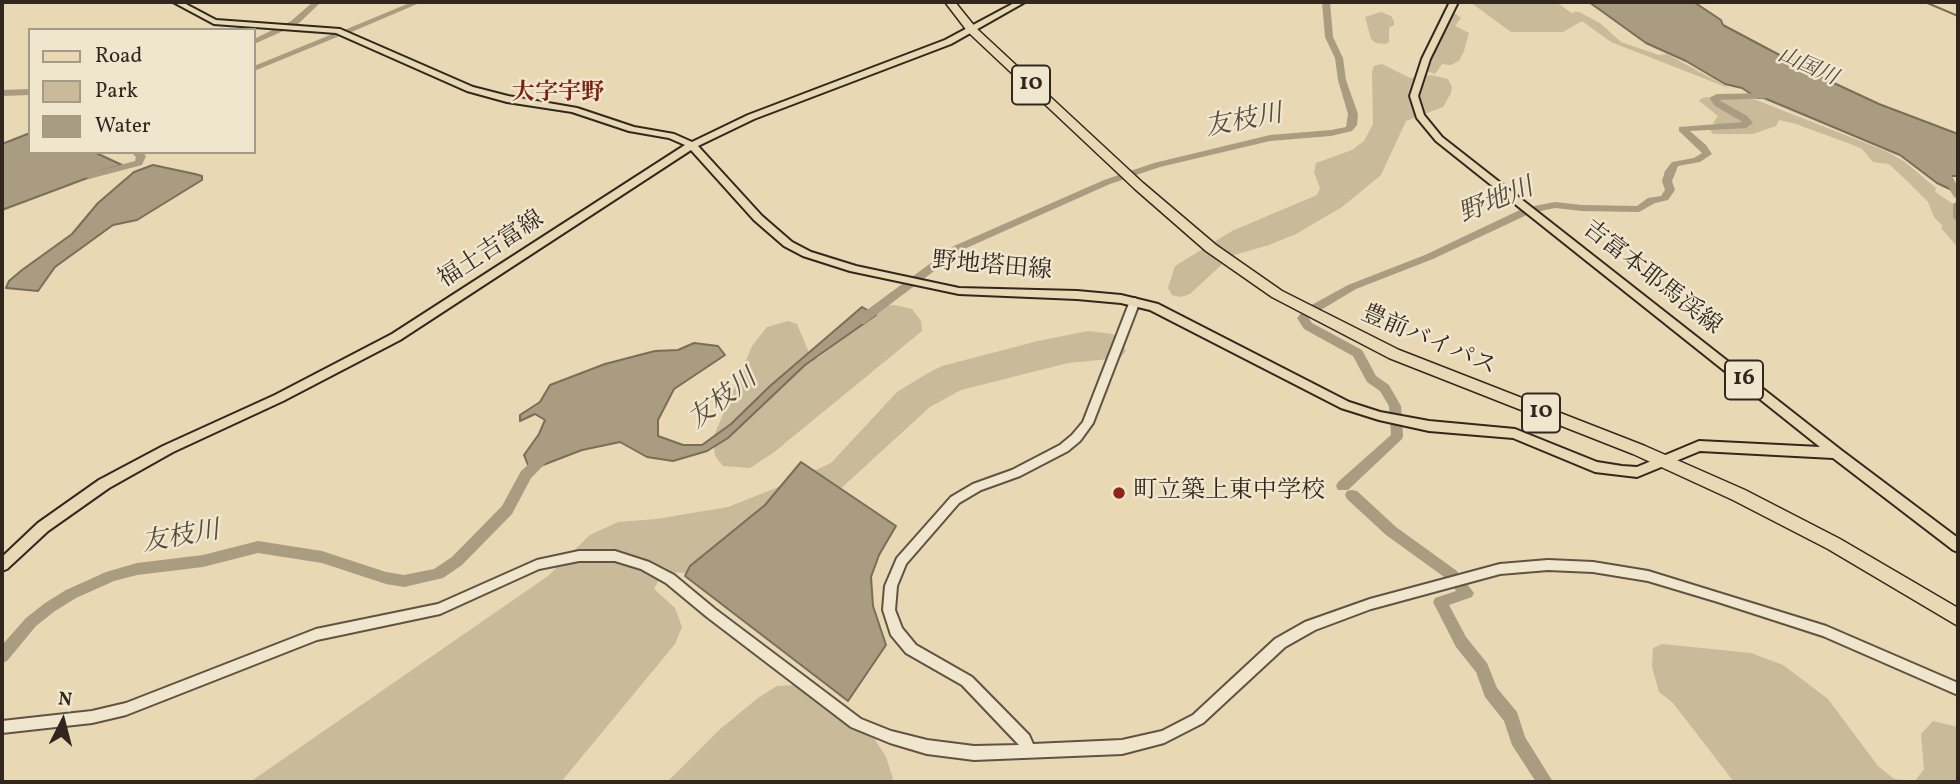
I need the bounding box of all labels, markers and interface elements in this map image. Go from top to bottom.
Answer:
legend [28,28,256,154]
text: Road [95,42,142,71]
water label: 山国川 [1773,44,1841,92]
road number: 10 [1012,66,1050,104]
text: Park [95,77,138,106]
district label: 大字宇野 [512,81,604,109]
water label: 友枝川 [1203,100,1285,146]
text: Water [95,112,151,141]
water label: 野地川 [1455,174,1539,232]
street label: 福土吉富線 [434,206,550,296]
street label: 吉富本耶馬渓線 [1576,216,1726,342]
street label: 野地塔田線 [931,248,1053,288]
street label: 豊前バイパス [1356,301,1500,383]
road number: 16 [1725,360,1763,400]
water label: 友枝川 [684,365,764,437]
road number: 10 [1522,394,1560,432]
place label: 町立築上東中学校 [1133,479,1325,507]
marker: 町立築上東中学校 [1111,485,1127,501]
water label: 友枝川 [140,517,222,561]
north arrow [28,686,98,756]
text: N [57,686,73,714]

